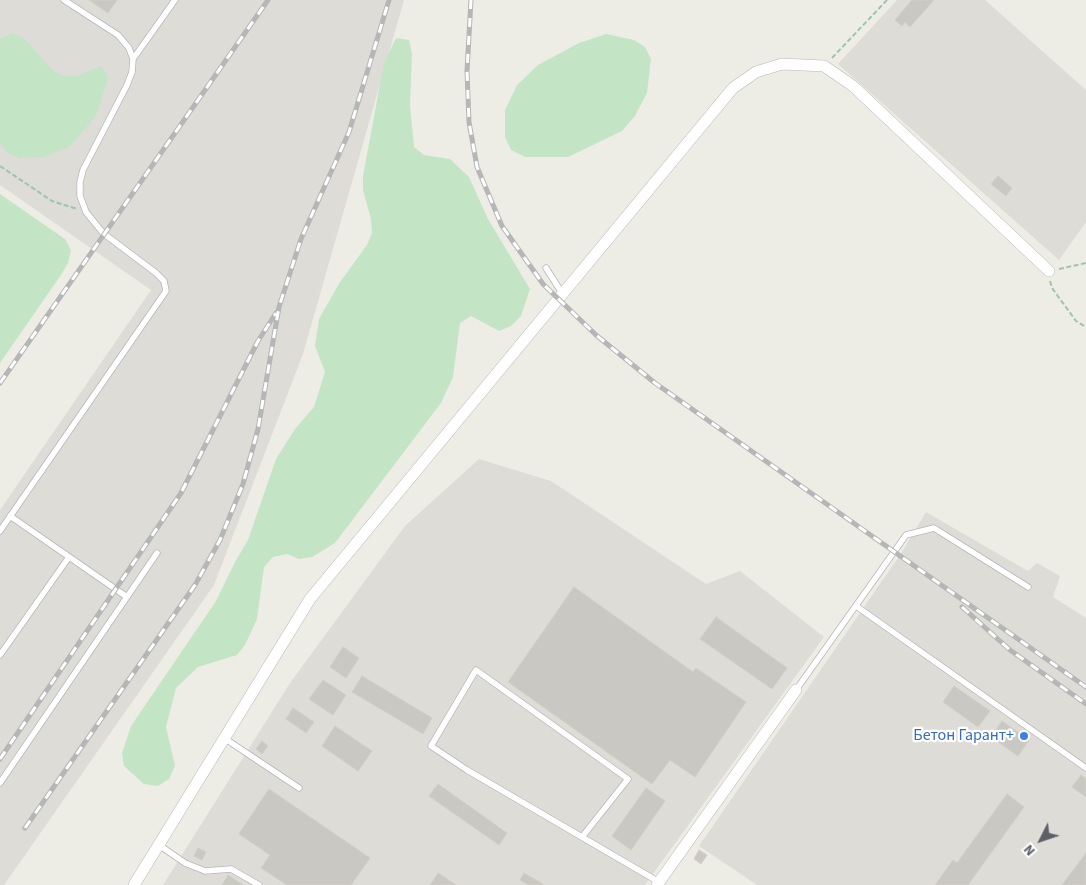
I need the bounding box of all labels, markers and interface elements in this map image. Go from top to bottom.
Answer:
place label: Бетон Гарант+ [913,726,1014,746]
marker: Бетон Гарант+ [1018,730,1030,742]
north arrow [1016,815,1066,865]
text: N [1019,840,1040,860]

